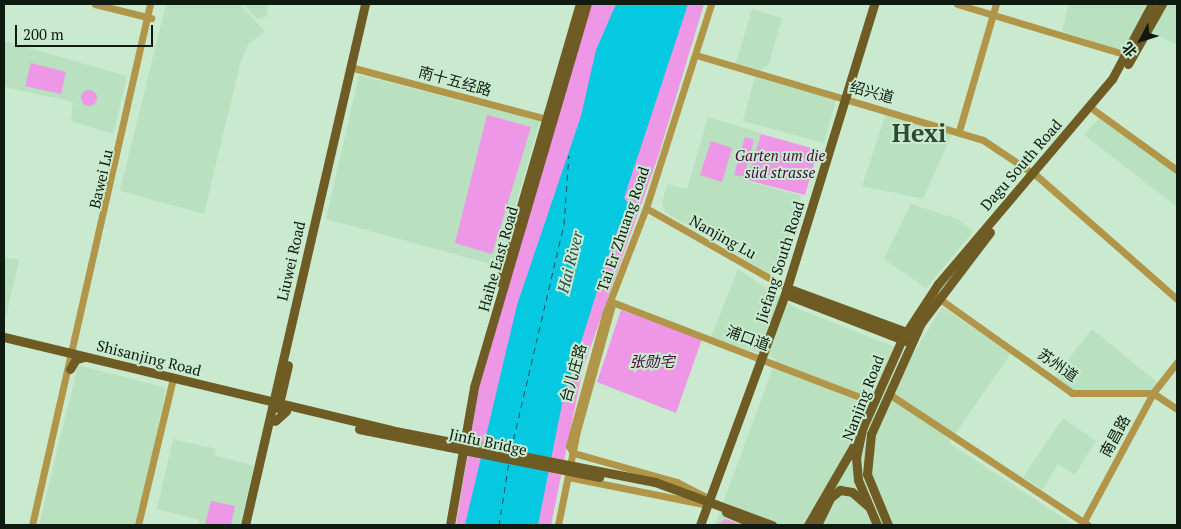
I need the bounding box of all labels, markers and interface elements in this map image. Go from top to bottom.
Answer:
scale bar [18,15,155,47]
north arrow [1116,15,1166,65]
text: 200 m [23,24,64,44]
text: 北 [1117,38,1141,61]
street label: 南十五经路 [416,63,494,99]
street label: 绍兴道 [848,77,896,107]
street label: Dagu South Road [977,116,1065,214]
district label: Hexi [892,118,946,148]
park label: Garten um die süd strasse [735,146,825,181]
street label: Bawei Lu [85,148,117,210]
street label: Tai Er Zhuang Road [593,164,653,294]
street label: Jiefang South Road [752,199,808,325]
street label: Haihe East Road [474,204,522,314]
street label: Nanjing Lu [686,211,760,263]
street label: Liuwei Road [273,219,309,303]
water label: Hai River [553,229,587,295]
street label: 浦口道 [724,322,772,354]
street label: Shisanjing Road [95,336,203,380]
street label: 台儿庄路 [556,342,590,404]
street label: 苏州道 [1034,345,1082,385]
park label: 张勋宅 [630,353,674,371]
street label: Nanjing Road [838,353,888,443]
street label: 南昌路 [1096,412,1134,460]
street label: Jinfu Bridge [447,425,529,459]

